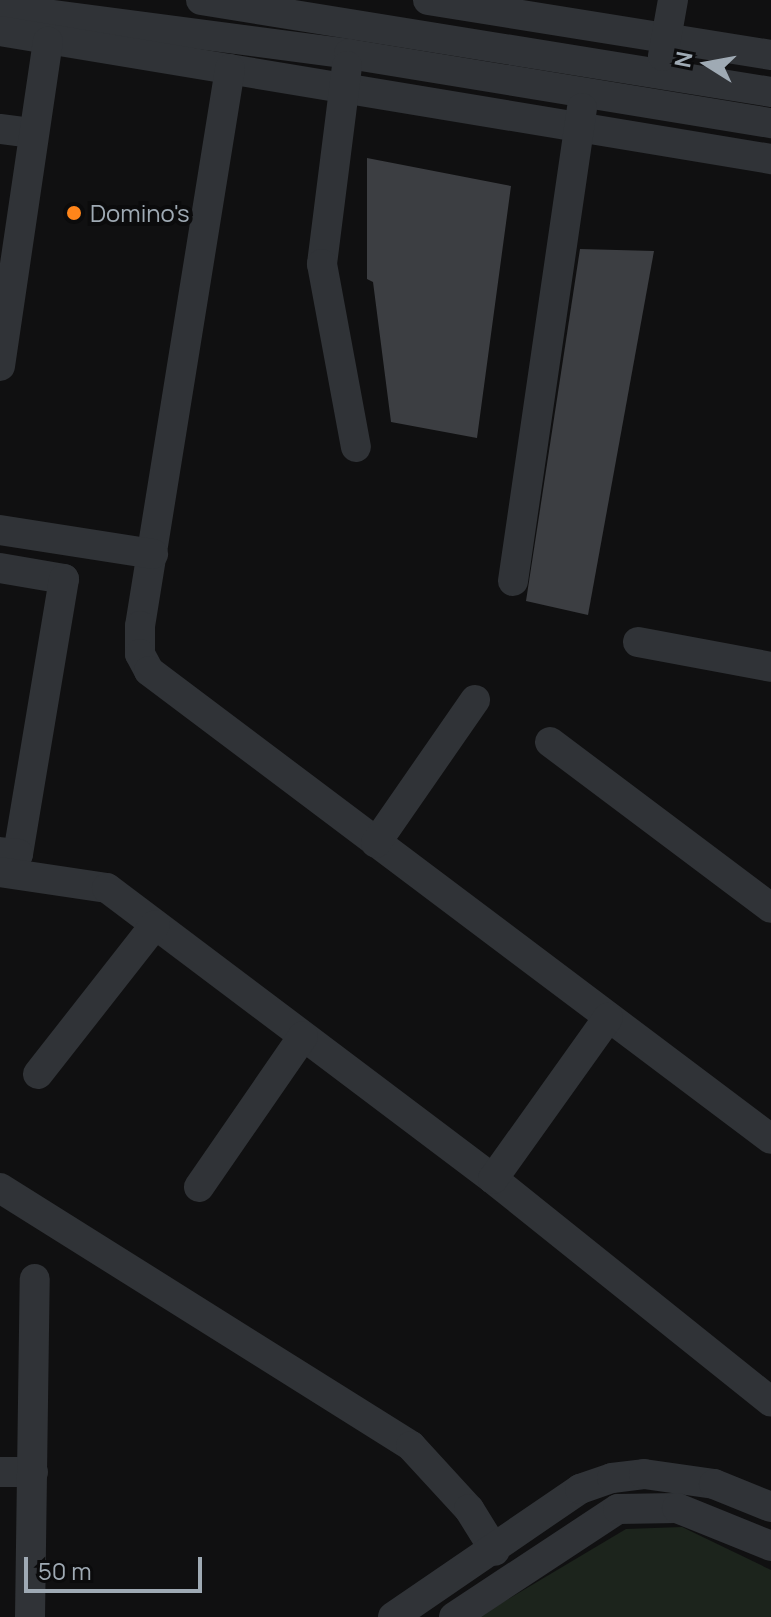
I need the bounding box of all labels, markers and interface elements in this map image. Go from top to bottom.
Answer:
north arrow [667,24,747,104]
text: N [667,49,700,70]
place label: Domino's [90,199,190,227]
marker: Domino's [65,204,83,222]
scale bar [28,1541,206,1591]
text: 50 m [38,1554,92,1587]

